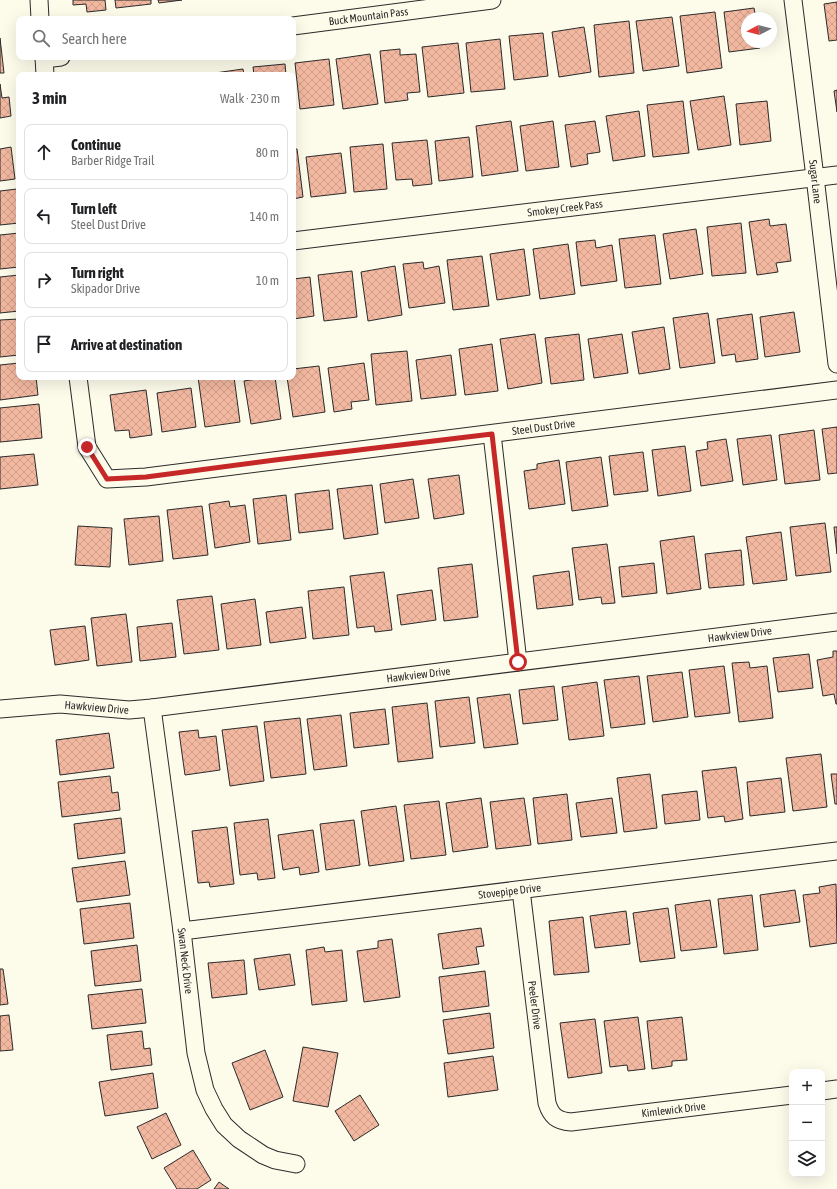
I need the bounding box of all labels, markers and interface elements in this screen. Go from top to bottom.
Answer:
street label: Buck Mountain Pass [328,5,409,27]
north arrow [741,12,777,48]
search box [16,16,296,60]
icon: search [30,27,52,49]
text: Search here [62,30,127,47]
text: 3 min [32,88,67,108]
text: Walk · 230 m [220,91,280,106]
text: Continue [71,136,121,153]
icon: ahead [33,141,55,163]
text: 80 m [256,145,279,160]
text: Barber Ridge Trail [71,153,154,168]
street label: Sugar Lane [807,159,824,204]
street label: Smokey Creek Pass [527,197,604,219]
text: Turn left [71,200,117,217]
icon: left [33,205,55,227]
text: 140 m [250,209,279,224]
text: Steel Dust Drive [71,217,146,232]
text: Turn right [71,264,124,281]
icon: right [33,269,55,291]
text: 10 m [256,273,279,288]
text: Skipador Drive [71,281,140,296]
icon: arrive [33,333,55,355]
text: Arrive at destination [71,336,182,353]
street label: Steel Dust Drive [511,417,576,437]
route end [78,438,96,456]
street label: Hawkview Drive [707,624,773,644]
route start [509,653,527,671]
street label: Hawkview Drive [386,665,451,685]
street label: Hawkview Drive [64,698,129,716]
street label: Stovepipe Drive [478,881,542,901]
street label: Swan Neck Drive [176,927,195,994]
street label: Peeler Drive [526,980,544,1030]
map controls [789,1069,825,1177]
button: + [789,1069,825,1105]
street label: Kimlewick Drive [641,1100,706,1119]
button: − [789,1105,825,1141]
button: layers [789,1141,825,1177]

